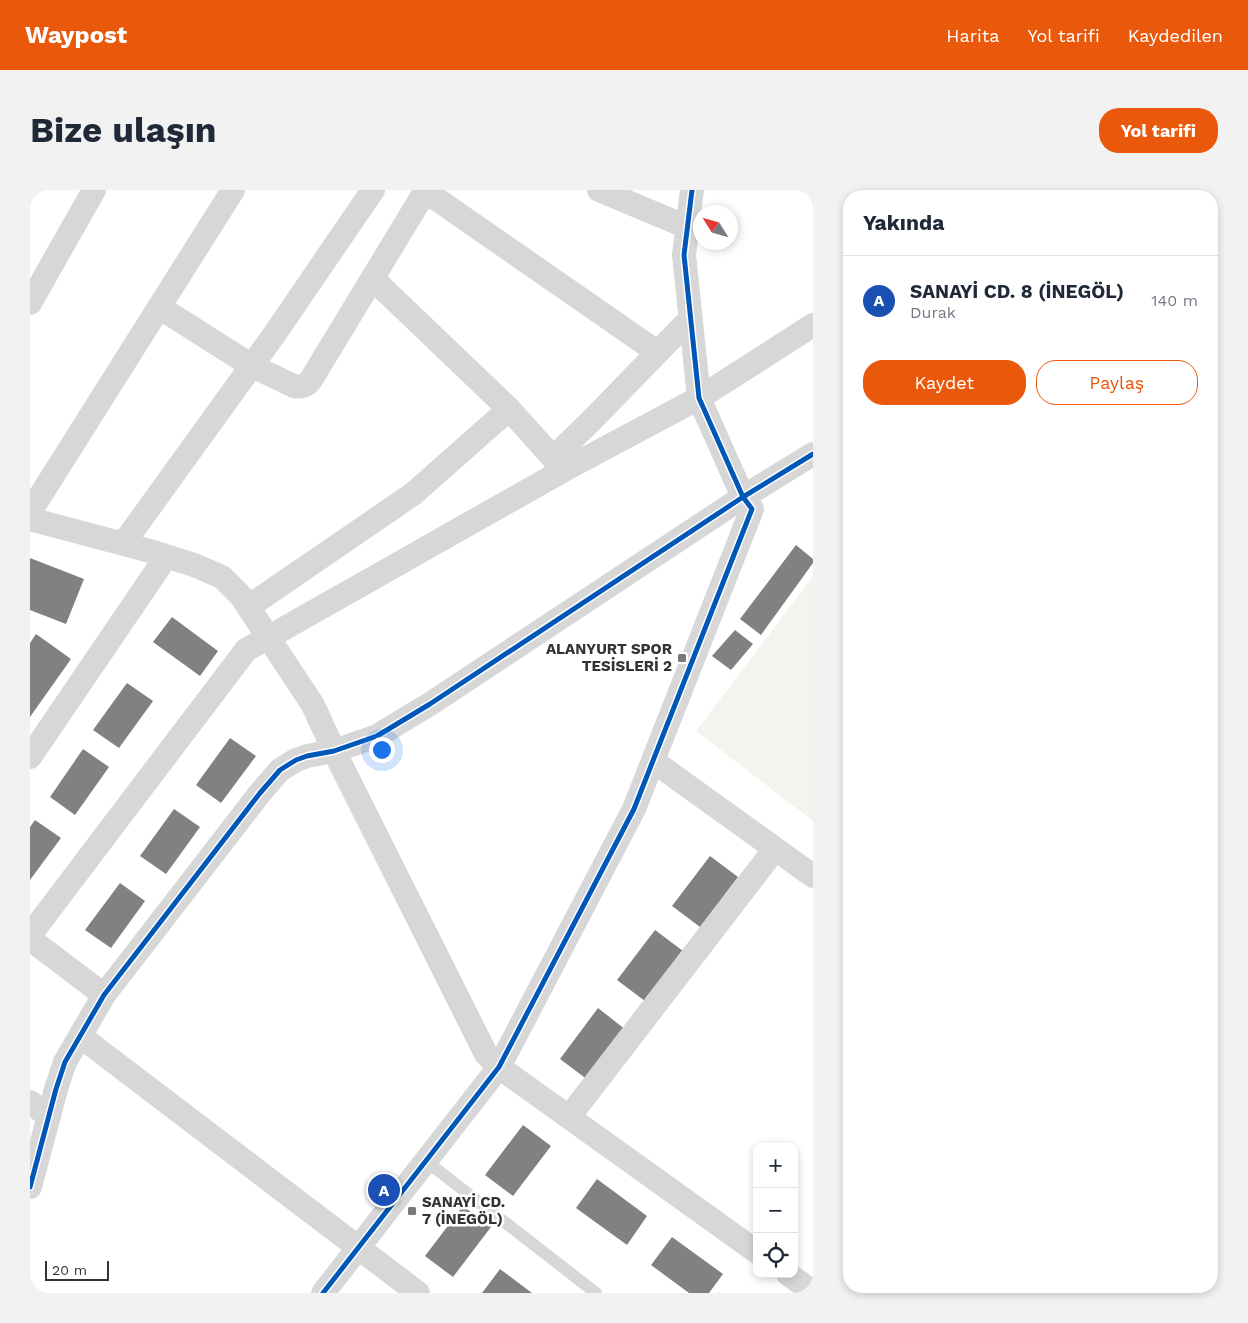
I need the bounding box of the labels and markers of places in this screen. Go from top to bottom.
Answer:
place label: ALANYURT SPOR TESİSLERİ 2 [546,640,673,675]
marker: ALANYURT SPOR TESİSLERİ 2 [676,652,688,664]
pin: A [368,1171,400,1209]
place label: SANAYİ CD. 7 (İNEGÖL) [422,1193,505,1228]
marker: SANAYİ CD. 7 (İNEGÖL) [406,1205,418,1217]

